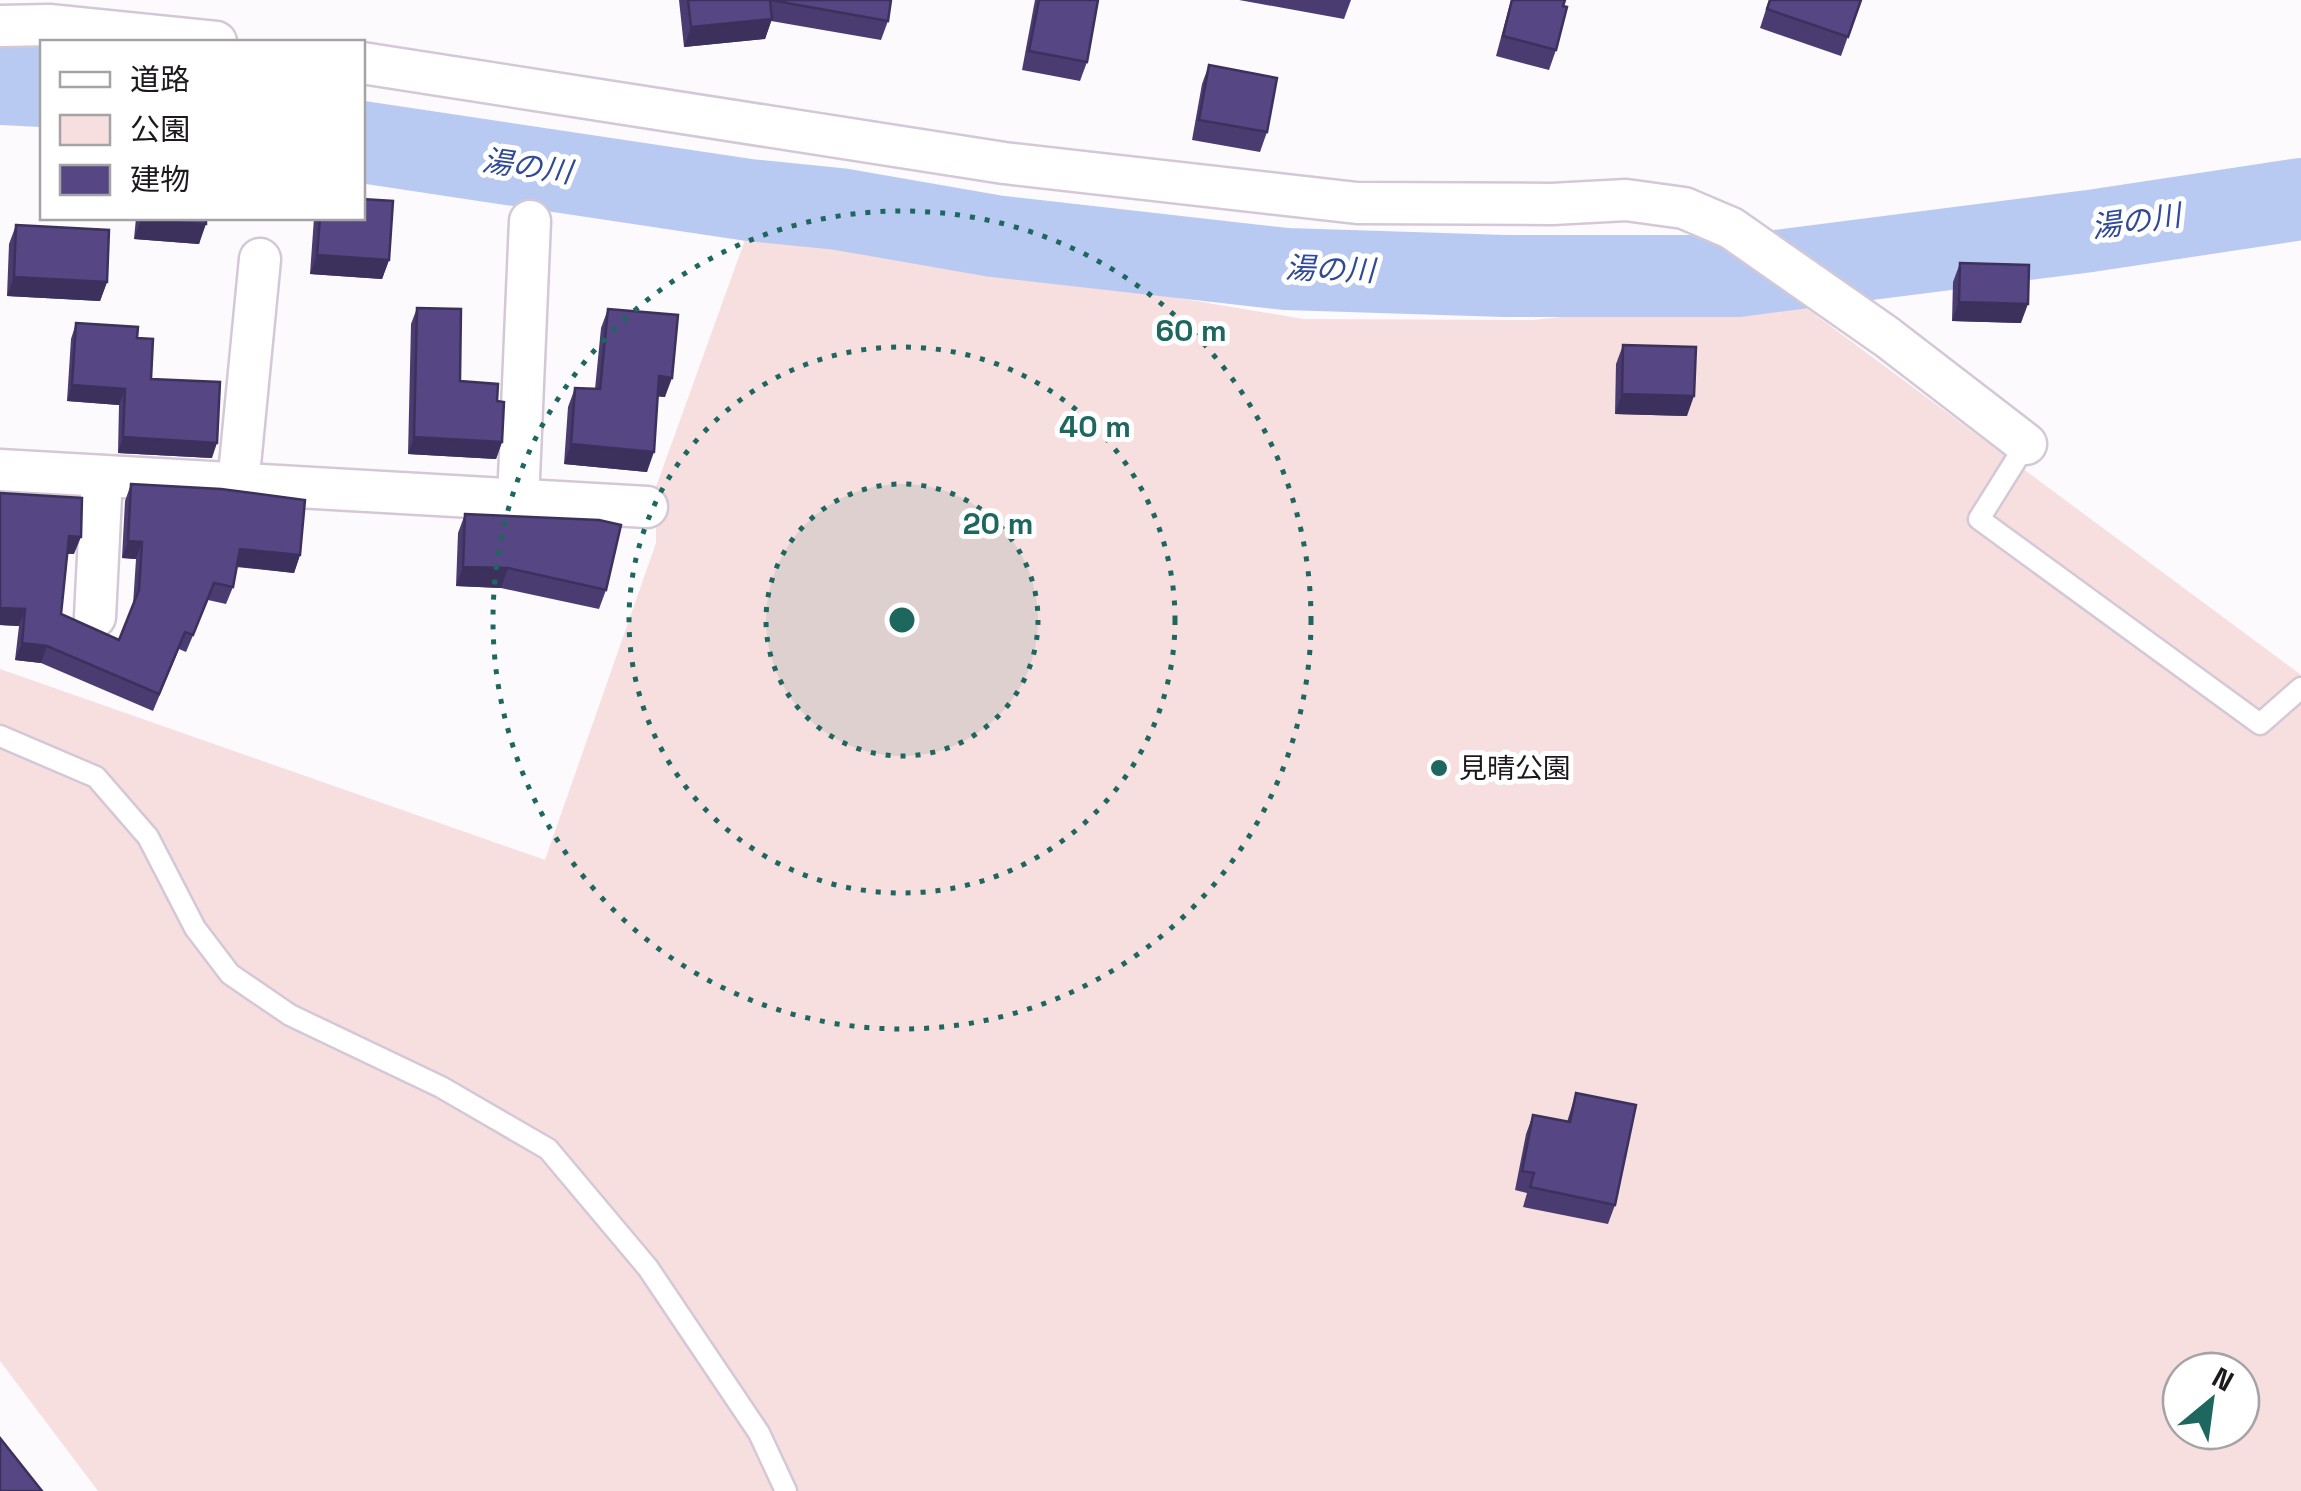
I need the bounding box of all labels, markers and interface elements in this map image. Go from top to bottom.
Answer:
legend [40,40,365,220]
text: 道路 [130,60,190,99]
text: 公園 [130,110,190,149]
water label: 湯の川 [480,140,577,192]
text: 建物 [130,160,190,199]
water label: 湯の川 [2089,195,2186,247]
water label: 湯の川 [1284,248,1379,290]
text: 60 m [1155,311,1227,350]
text: 40 m [1059,407,1131,446]
text: 20 m [963,504,1033,543]
centre of rings [884,602,920,638]
place label: 見晴公園 [1459,750,1571,786]
marker: 見晴公園 [1428,757,1450,779]
north arrow [2161,1351,2261,1451]
text: N [2206,1359,2240,1399]

